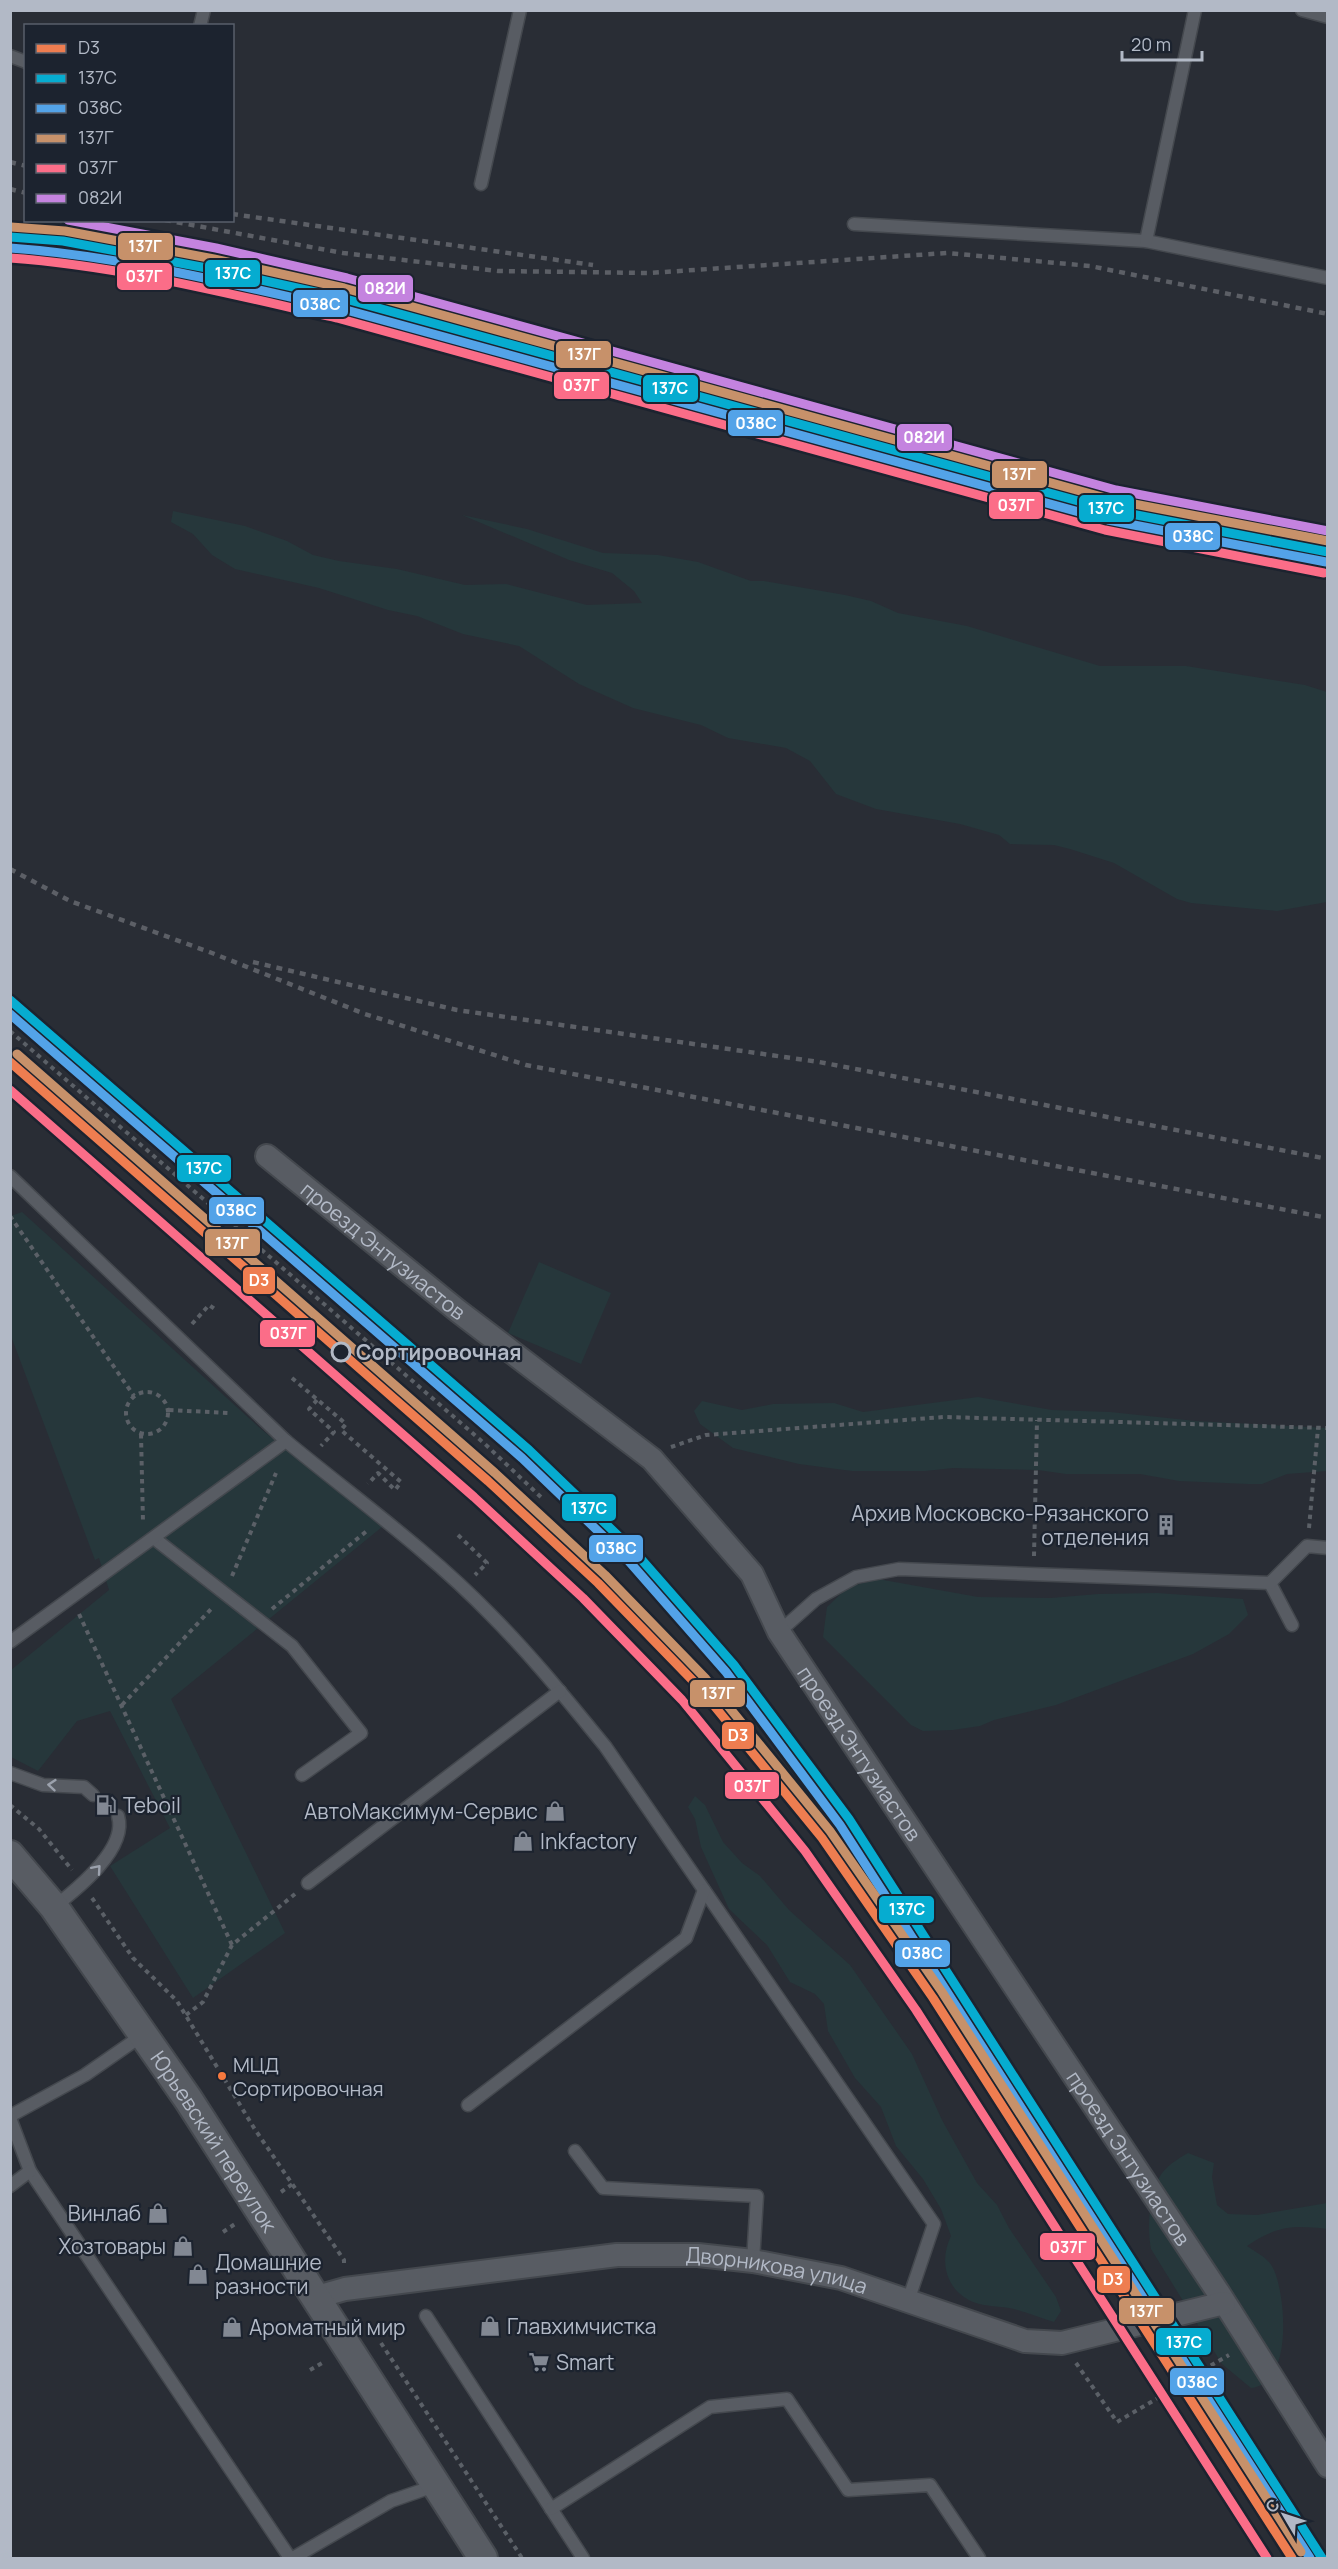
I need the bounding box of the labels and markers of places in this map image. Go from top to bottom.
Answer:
place label: Сортировочная [356,1338,522,1366]
marker: Сортировочная [331,1342,351,1362]
place label: Архив Московско-Рязанского отделения [851,1499,1149,1551]
building icon: Архив Московско-Рязанского отделения [1154,1513,1178,1537]
place label: Teboil [123,1791,181,1819]
fuel station icon: Teboil [94,1793,118,1817]
place label: АвтоМаксимум-Сервиc [304,1797,538,1825]
shop icon: АвтоМаксимум-Сервиc [543,1799,567,1823]
place label: Inkfactory [540,1827,637,1855]
shop icon: Inkfactory [511,1829,535,1853]
place label: МЦД Сортировочная [233,2051,384,2102]
marker: МЦД Сортировочная [216,2070,228,2082]
place label: Винлаб [68,2199,141,2227]
shop icon: Винлаб [146,2201,170,2225]
place label: Хозтовары [59,2232,166,2260]
shop icon: Хозтовары [171,2234,195,2258]
place label: Домашние разности [215,2248,322,2300]
shop icon: Домашние разности [186,2262,210,2286]
place label: Главхимчистка [507,2312,656,2340]
place label: Ароматный мир [249,2313,406,2341]
shop icon: Главхимчистка [478,2314,502,2338]
shop icon: Ароматный мир [220,2315,244,2339]
place label: Smart [556,2348,614,2376]
supermarket icon: Smart [527,2350,551,2374]

